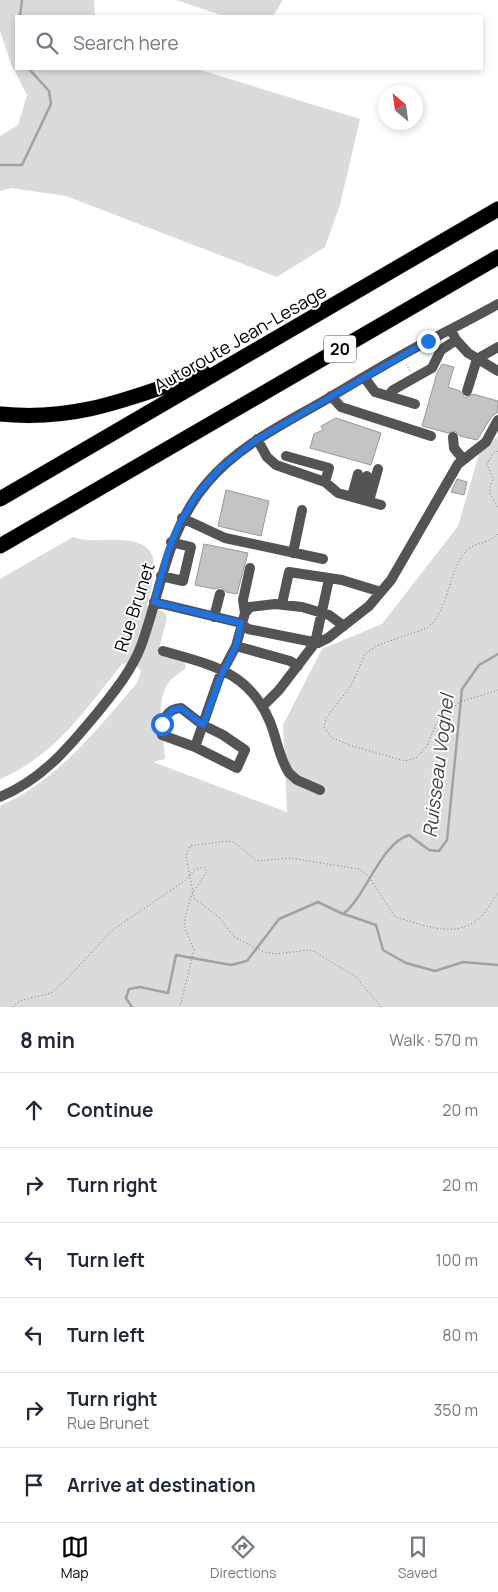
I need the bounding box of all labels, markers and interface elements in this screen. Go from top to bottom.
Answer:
search box [15,15,483,70]
icon: search [33,29,61,57]
text: Search here [73,30,179,56]
north arrow [378,85,423,130]
street label: Autoroute Jean-Lesage [149,279,331,397]
route end [417,330,440,353]
road number: 20 [324,336,356,362]
street label: Rue Brunet [108,559,160,655]
water label: Ruisseau Voghel [416,690,460,839]
route start [151,713,174,736]
text: 8 min [20,1026,75,1054]
text: Walk · 570 m [389,1029,478,1051]
icon: ahead [20,1096,48,1124]
text: Continue [67,1097,153,1123]
text: 20 m [442,1099,478,1121]
icon: right [20,1171,48,1199]
text: Turn right [67,1172,157,1198]
text: 20 m [442,1174,478,1196]
icon: left [20,1246,48,1274]
text: Turn left [67,1247,145,1273]
text: 100 m [435,1249,478,1271]
icon: left [20,1321,48,1349]
text: Turn left [67,1322,145,1348]
text: 80 m [442,1324,478,1346]
text: Turn right [67,1386,157,1412]
icon: right [20,1396,48,1424]
text: 350 m [433,1399,478,1421]
text: Rue Brunet [67,1412,149,1434]
icon: arrive [20,1471,48,1499]
text: Arrive at destination [67,1472,256,1498]
tab: Map [61,1533,89,1582]
tab: Directions [210,1533,276,1582]
tab: Saved [398,1533,437,1582]

